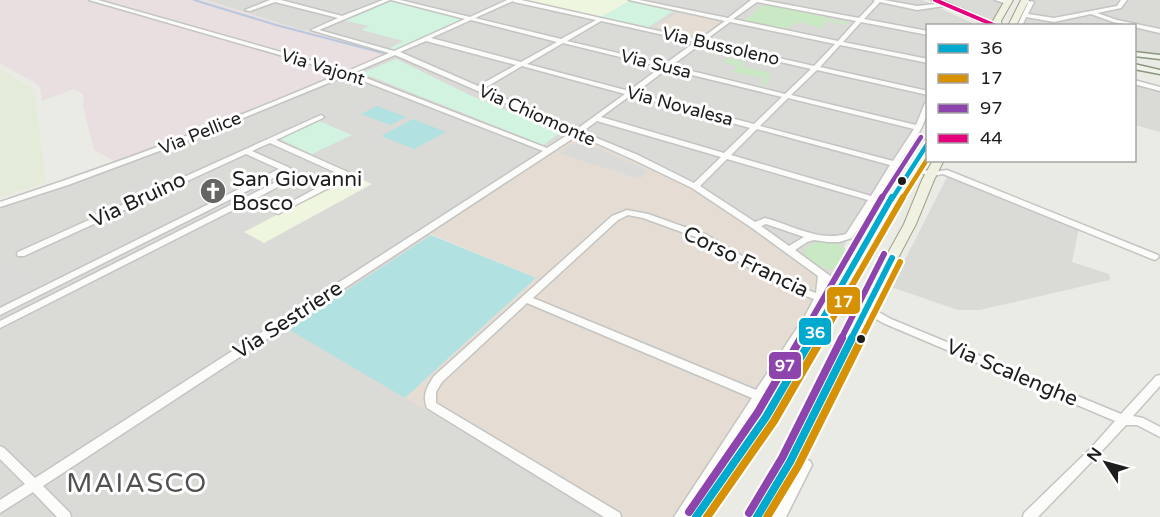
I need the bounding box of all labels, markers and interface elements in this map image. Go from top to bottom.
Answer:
street label: Via Bussoleno [660,22,782,70]
legend [926,24,1136,162]
text: 36 [980,37,1003,59]
street label: Via Vajont [278,44,368,90]
street label: Via Susa [618,45,694,83]
text: 17 [980,67,1003,89]
street label: Via Chiomonte [475,79,599,151]
street label: Via Novalesa [624,81,736,131]
text: 97 [980,97,1003,119]
street label: Via Pellice [156,107,244,159]
text: 44 [980,127,1003,149]
street label: Via Bruino [86,167,190,233]
place label: San Giovanni Bosco [232,167,362,216]
unlabelled marker [896,175,908,187]
church icon: San Giovanni Bosco [198,176,228,206]
street label: Corso Francia [679,221,813,303]
street label: Via Sestriere [229,276,347,364]
line badge: 17 [826,286,861,315]
text: 17 [833,292,853,312]
line badge: 36 [798,317,832,346]
text: 36 [805,323,825,343]
unlabelled marker [855,333,867,345]
street label: Via Scalenghe [942,334,1082,412]
line badge: 97 [768,351,802,380]
text: 97 [775,356,795,376]
north arrow [1076,433,1136,493]
text: N [1083,444,1107,466]
district label: MAIASCO [66,467,208,500]

